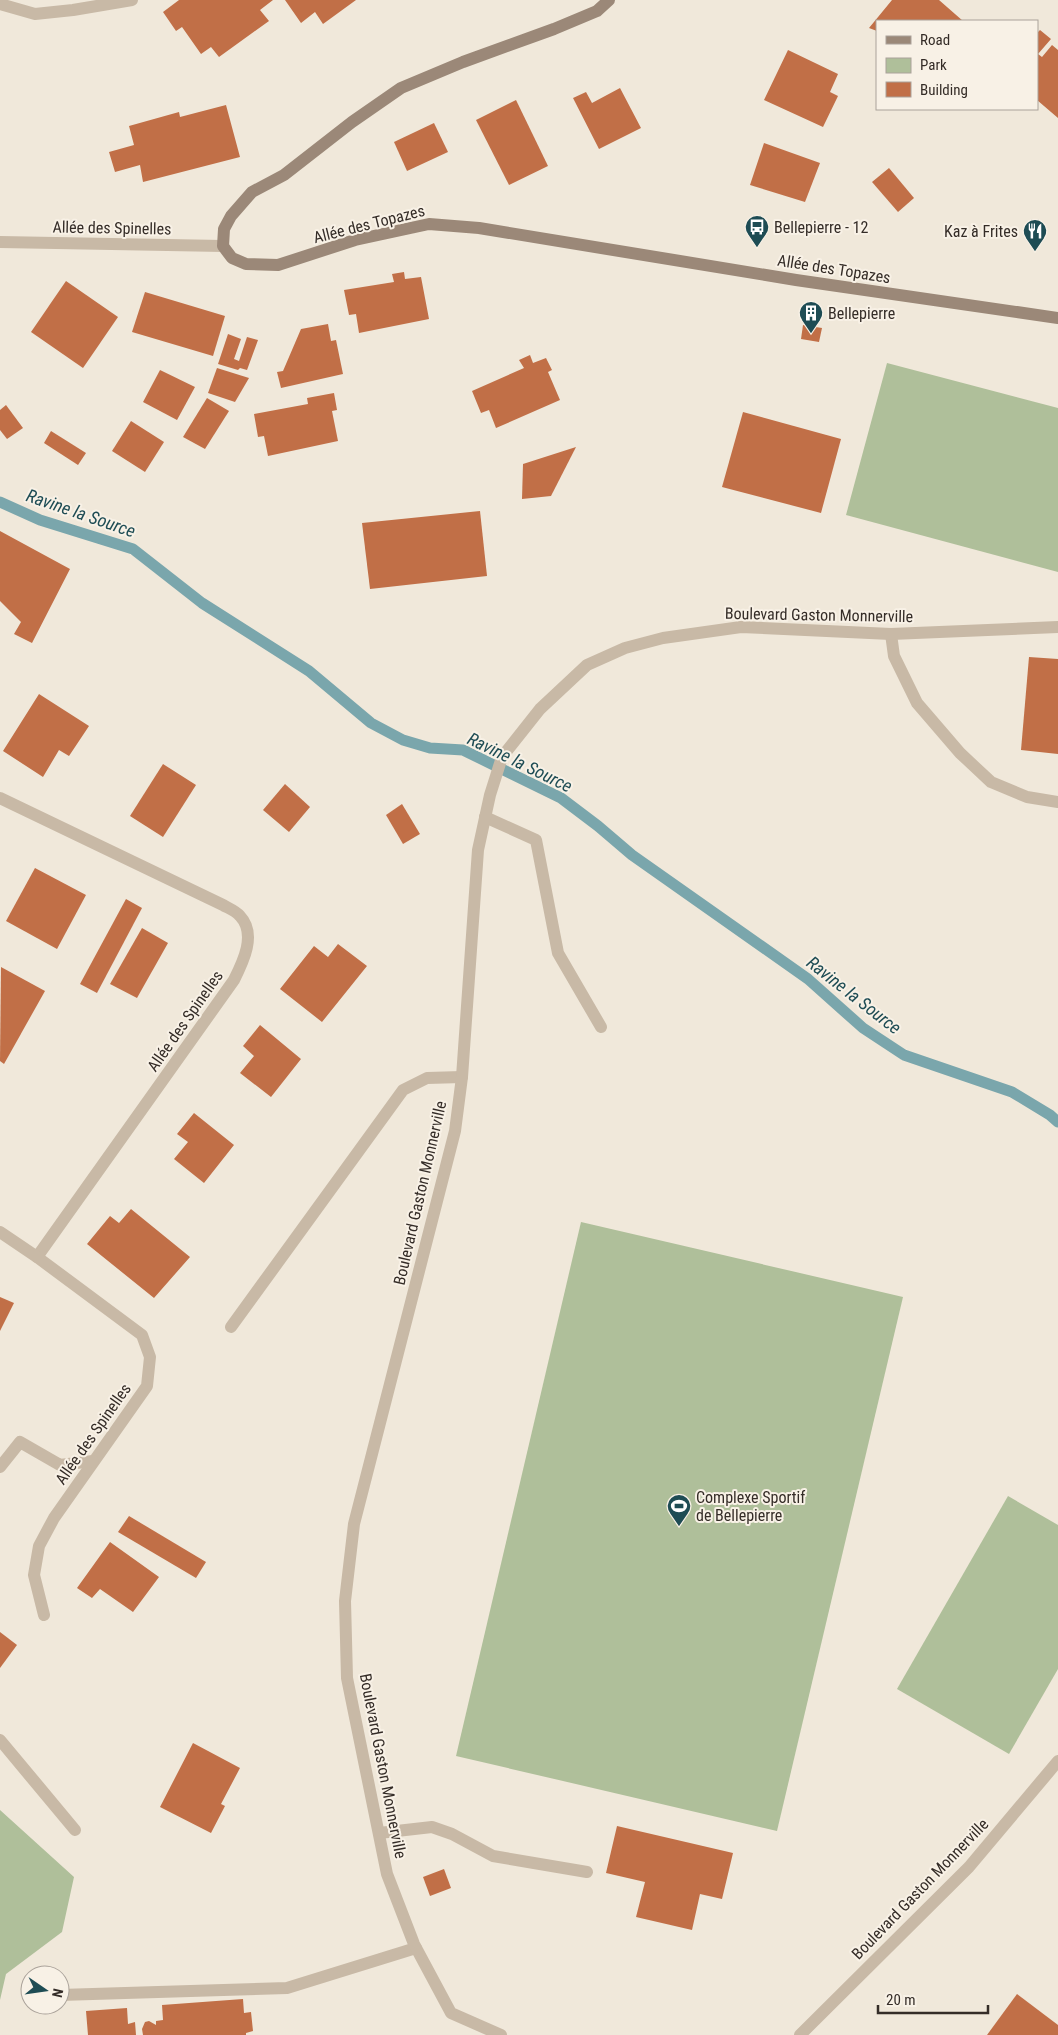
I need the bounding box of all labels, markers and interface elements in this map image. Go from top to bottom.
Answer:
legend [876,20,1038,110]
text: Road [920,31,950,49]
text: Park [920,56,947,74]
text: Building [920,81,968,99]
street label: Allée des Topazes [311,201,427,247]
bus stop icon: Bellepierre - 12 [744,214,770,248]
street label: Allée des Spinelles [52,217,172,239]
place label: Bellepierre - 12 [774,218,868,237]
restaurant icon: Kaz à Frites [1022,218,1048,252]
place label: Kaz à Frites [944,222,1018,241]
street label: Allée des Topazes [776,251,892,287]
building icon: Bellepierre [798,300,824,334]
place label: Bellepierre [828,304,895,323]
water label: Ravine la Source [24,485,138,541]
street label: Boulevard Gaston Monnerville [725,604,913,626]
water label: Ravine la Source [464,728,576,796]
water label: Ravine la Source [803,952,905,1038]
street label: Allée des Spinelles [143,967,227,1075]
street label: Boulevard Gaston Monnerville [390,1099,450,1287]
street label: Allée des Spinelles [51,1380,135,1488]
place label: Complexe Sportif de Bellepierre [696,1488,805,1525]
sports icon: Complexe Sportif de Bellepierre [666,1493,692,1527]
street label: Boulevard Gaston Monnerville [356,1672,410,1860]
street label: Boulevard Gaston Monnerville [848,1815,992,1963]
north arrow [20,1965,70,2015]
scale bar [878,1982,988,2014]
text: N [49,1987,66,1999]
text: 20 m [886,1991,916,2009]

